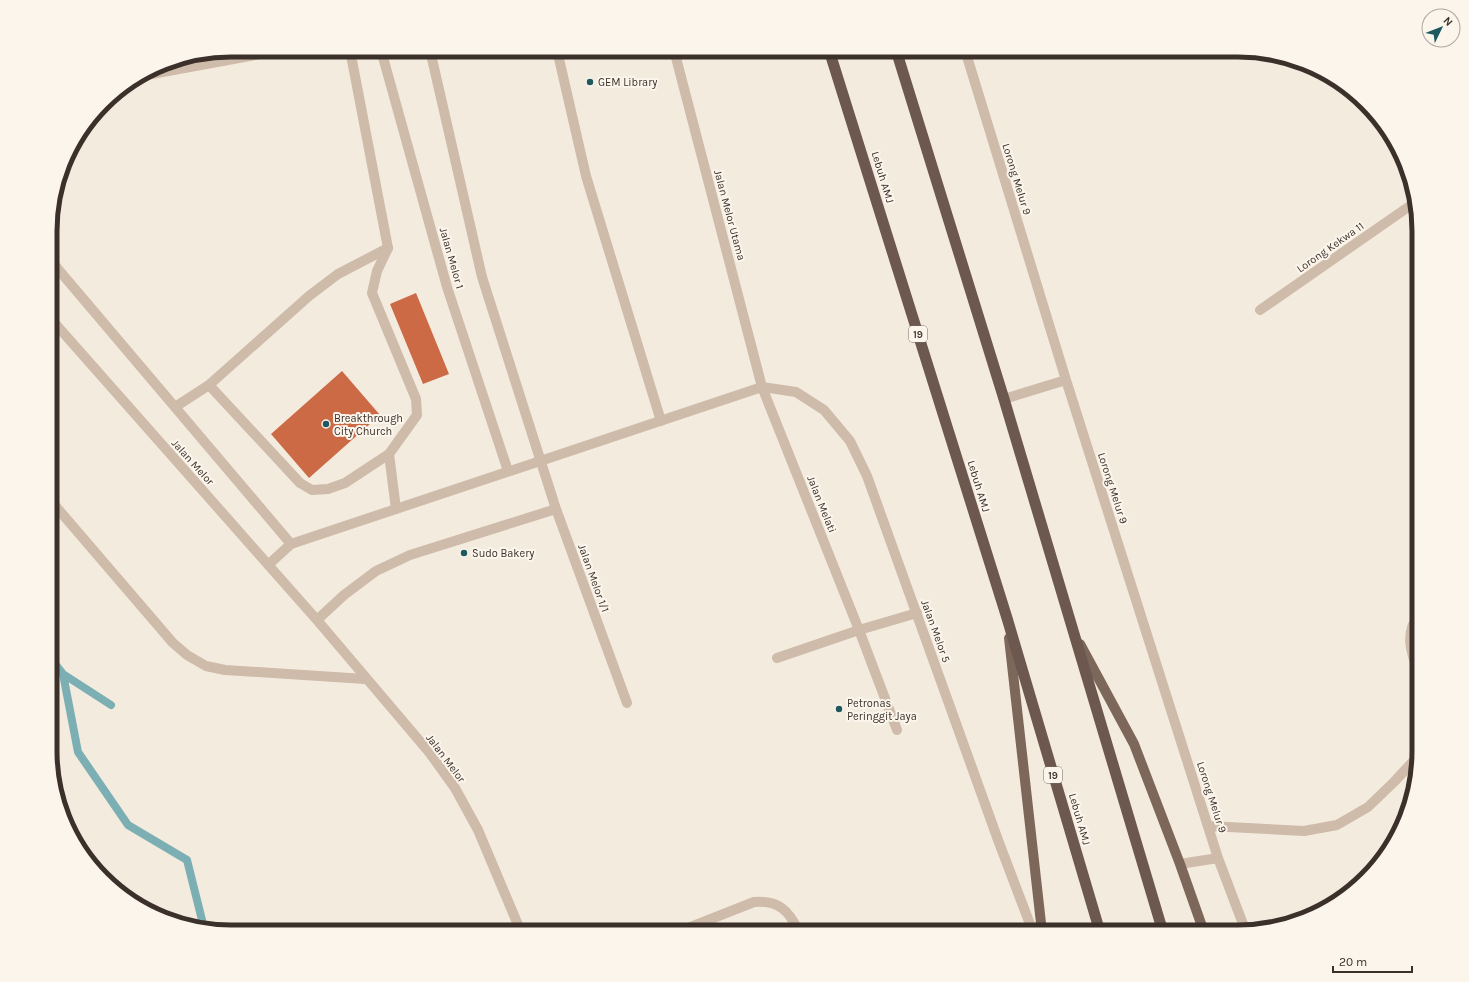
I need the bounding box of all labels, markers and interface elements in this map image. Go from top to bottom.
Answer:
north arrow [1421,8,1461,48]
text: N [1441,14,1455,29]
place label: GEM Library [598,76,657,89]
marker: GEM Library [585,77,595,87]
street label: Lorong Melur 9 [999,142,1034,217]
street label: Lebuh AMJ [869,150,897,205]
street label: Jalan Melor Utama [711,168,748,262]
street label: Lorong Kekwa 11 [1294,219,1366,275]
street label: Jalan Melor 1 [437,226,466,290]
road number: 19 [909,326,927,342]
place label: Breakthrough City Church [334,412,403,438]
marker: Breakthrough City Church [321,419,331,429]
street label: Jalan Melor [169,437,217,488]
street label: Lorong Melur 9 [1095,451,1130,525]
street label: Lebuh AMJ [965,459,993,514]
street label: Jalan Melati [804,474,839,535]
street label: Jalan Melor 1/1 [575,542,612,614]
place label: Sudo Bakery [472,547,534,560]
marker: Sudo Bakery [459,548,469,558]
street label: Jalan Melor 5 [918,598,953,664]
place label: Petronas Peringgit Jaya [847,697,917,723]
marker: Petronas Peringgit Jaya [834,704,844,714]
street label: Jalan Melor [423,732,468,785]
street label: Lorong Melur 9 [1194,760,1229,834]
road number: 19 [1044,767,1062,783]
street label: Lebuh AMJ [1066,792,1093,847]
scale bar [1333,948,1412,974]
text: 20 m [1339,955,1367,969]

